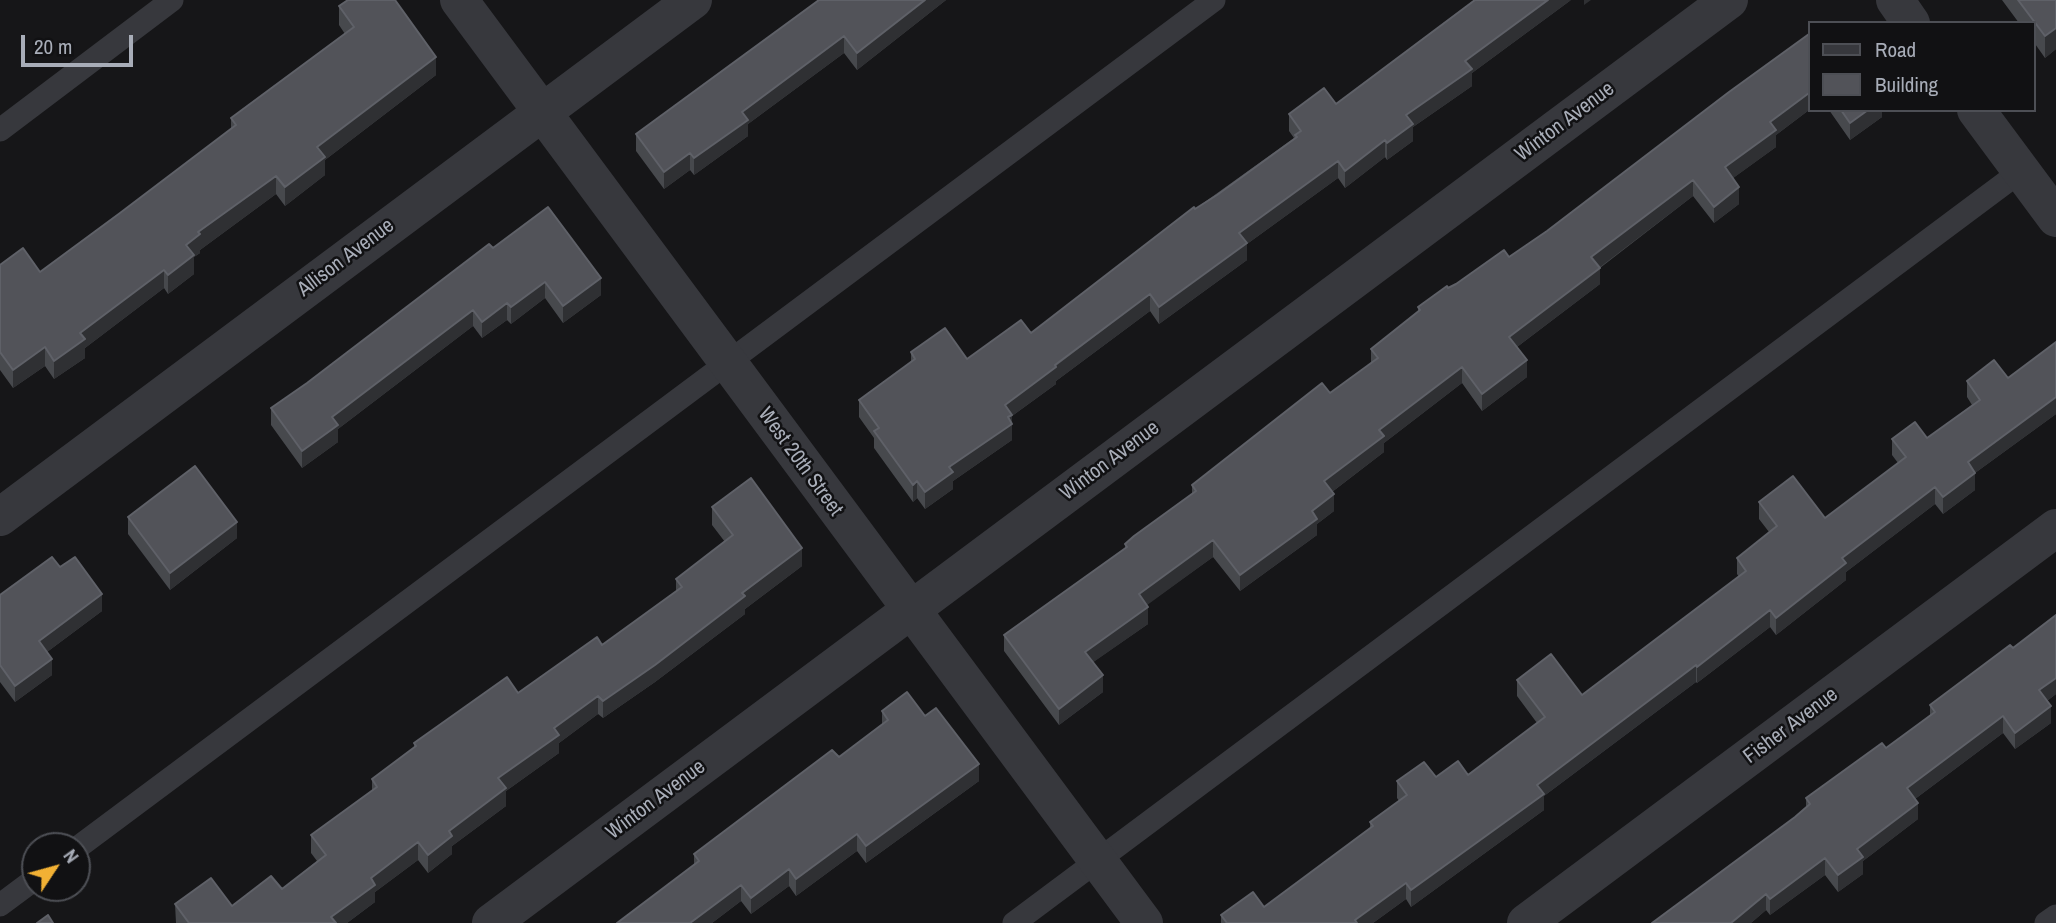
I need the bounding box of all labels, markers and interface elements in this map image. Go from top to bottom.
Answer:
scale bar [24,21,136,65]
legend [1808,21,2035,112]
text: 20 m [34,32,72,61]
text: Road [1875,35,1916,64]
text: Building [1875,70,1938,99]
street label: Winton Avenue [1511,77,1619,167]
street label: Allison Avenue [293,213,399,303]
street label: West 20th Street [752,403,848,521]
street label: Winton Avenue [1056,416,1164,506]
street label: Fisher Avenue [1739,682,1843,770]
street label: Winton Avenue [602,755,710,845]
north arrow [21,832,91,902]
text: N [58,844,85,868]

